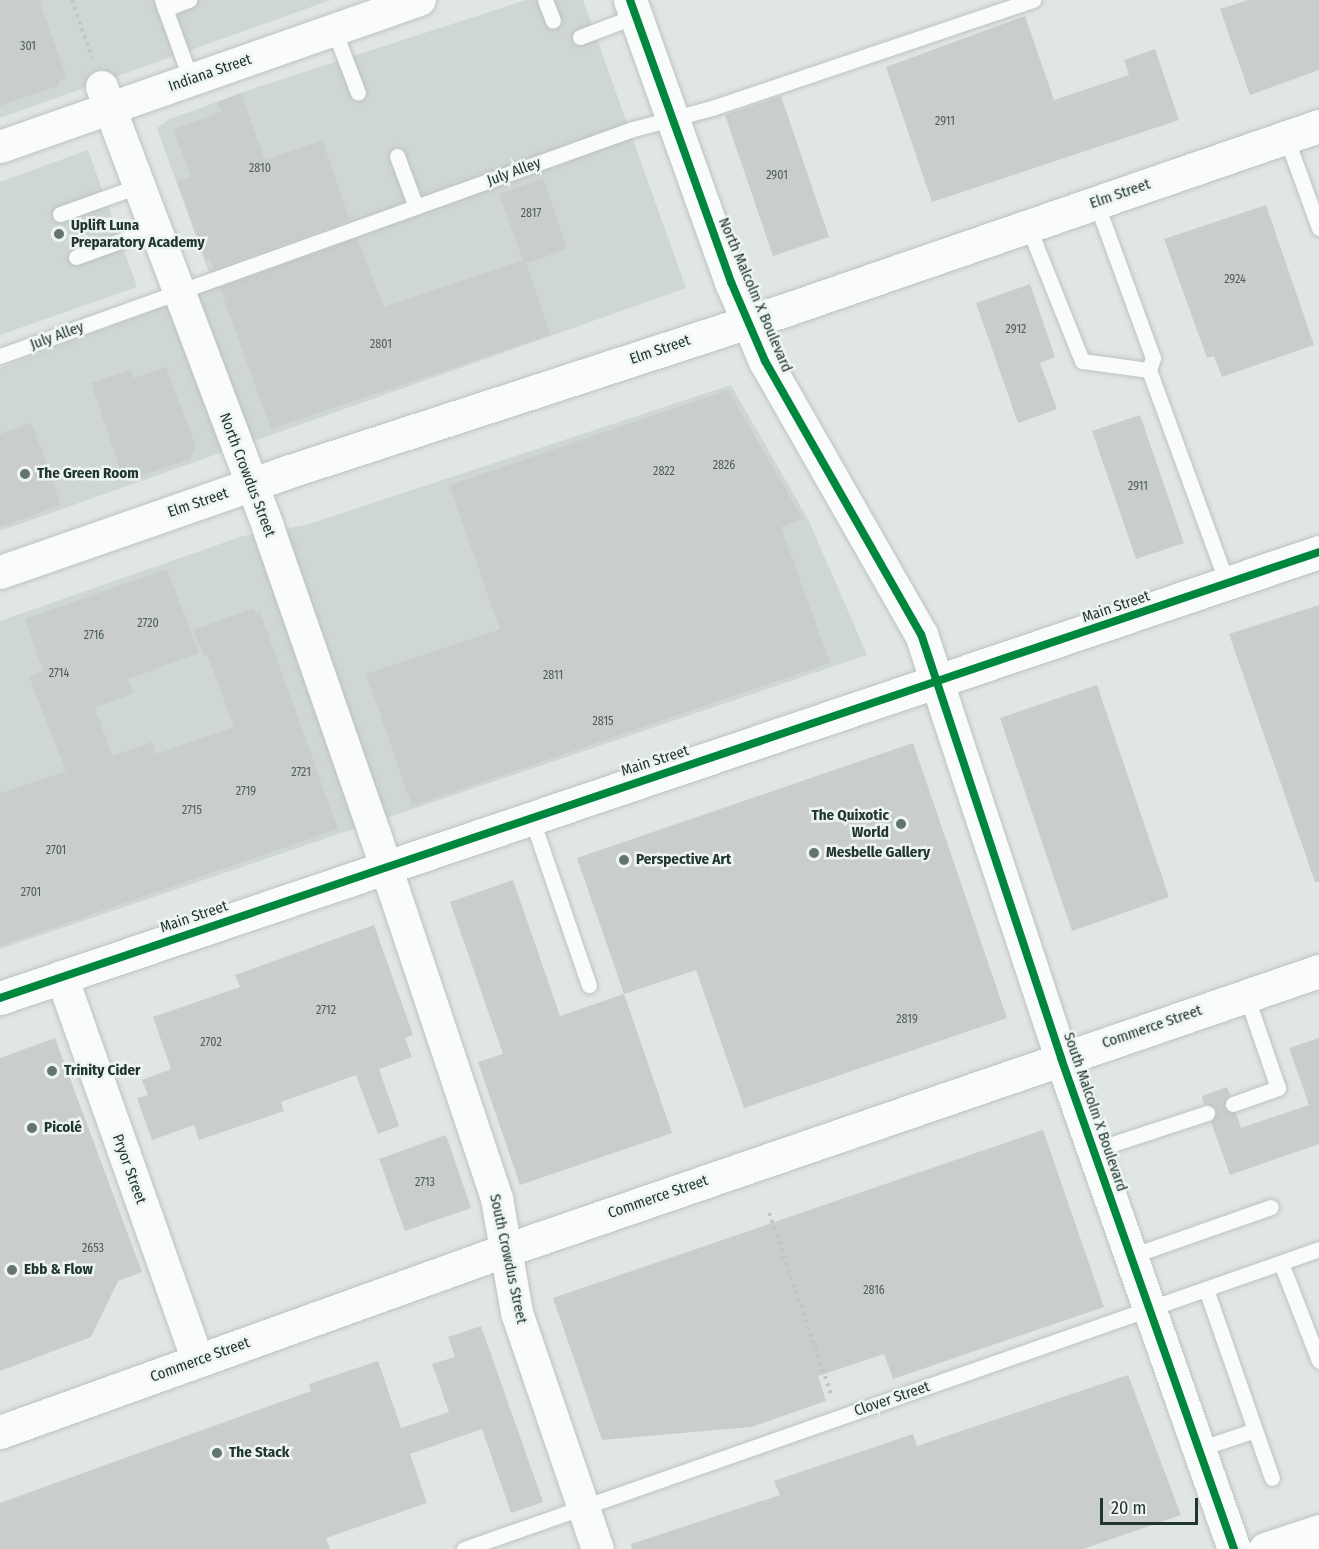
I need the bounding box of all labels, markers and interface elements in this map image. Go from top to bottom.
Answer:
house number: 301 [20,40,36,54]
street label: Indiana Street [166,50,254,96]
house number: 2911 [935,115,955,129]
street label: July Alley [485,154,543,190]
house number: 2810 [249,162,271,176]
house number: 2901 [766,169,788,183]
street label: Elm Street [1087,175,1153,213]
house number: 2817 [521,207,541,221]
street label: North Malcolm X Boulevard [714,215,796,375]
place label: Uplift Luna Preparatory Academy [71,216,205,251]
marker: Uplift Luna Preparatory Academy [52,227,66,241]
house number: 2924 [1224,273,1246,287]
street label: July Alley [28,318,86,354]
house number: 2912 [1006,323,1026,337]
street label: Elm Street [627,331,693,369]
house number: 2801 [370,338,392,352]
street label: North Crowdus Street [215,411,279,539]
house number: 2826 [713,459,735,473]
place label: The Green Room [37,465,139,483]
house number: 2822 [653,465,675,479]
marker: The Green Room [18,467,32,481]
house number: 2911 [1128,480,1148,494]
street label: Elm Street [165,484,231,522]
street label: Main Street [1080,587,1152,627]
house number: 2720 [137,617,159,631]
house number: 2716 [84,629,104,643]
house number: 2714 [49,667,69,681]
house number: 2811 [543,669,563,683]
house number: 2815 [592,715,614,729]
street label: Main Street [619,742,691,780]
house number: 2721 [291,766,311,780]
house number: 2719 [236,785,256,799]
house number: 2715 [182,804,202,818]
place label: The Quixotic World [811,806,889,841]
marker: The Quixotic World [894,817,908,831]
house number: 2701 [46,844,66,858]
place label: Mesbelle Gallery [826,844,930,862]
marker: Mesbelle Gallery [807,846,821,860]
place label: Perspective Art [636,851,731,869]
marker: Perspective Art [617,853,631,867]
house number: 2701 [21,886,41,900]
street label: Main Street [158,897,230,937]
street label: Commerce Street [1100,1001,1204,1053]
house number: 2712 [316,1004,336,1018]
house number: 2819 [896,1013,918,1027]
street label: South Malcolm X Boulevard [1059,1030,1131,1194]
house number: 2702 [200,1036,222,1050]
place label: Trinity Cider [64,1062,141,1080]
marker: Trinity Cider [45,1064,59,1078]
place label: Picolé [44,1119,82,1137]
marker: Picolé [25,1121,39,1135]
street label: Pryor Street [108,1132,150,1206]
street label: Commerce Street [606,1171,710,1223]
house number: 2713 [415,1176,435,1190]
street label: South Crowdus Street [485,1193,531,1325]
house number: 2653 [82,1242,104,1256]
place label: Ebb & Flow [24,1261,93,1279]
marker: Ebb & Flow [5,1263,19,1277]
house number: 2816 [863,1284,885,1298]
street label: Commerce Street [148,1334,252,1386]
street label: Clover Street [852,1378,932,1420]
place label: The Stack [229,1444,289,1462]
marker: The Stack [210,1446,224,1460]
scale bar [1103,1486,1200,1524]
text: 20 m [1111,1497,1146,1519]

